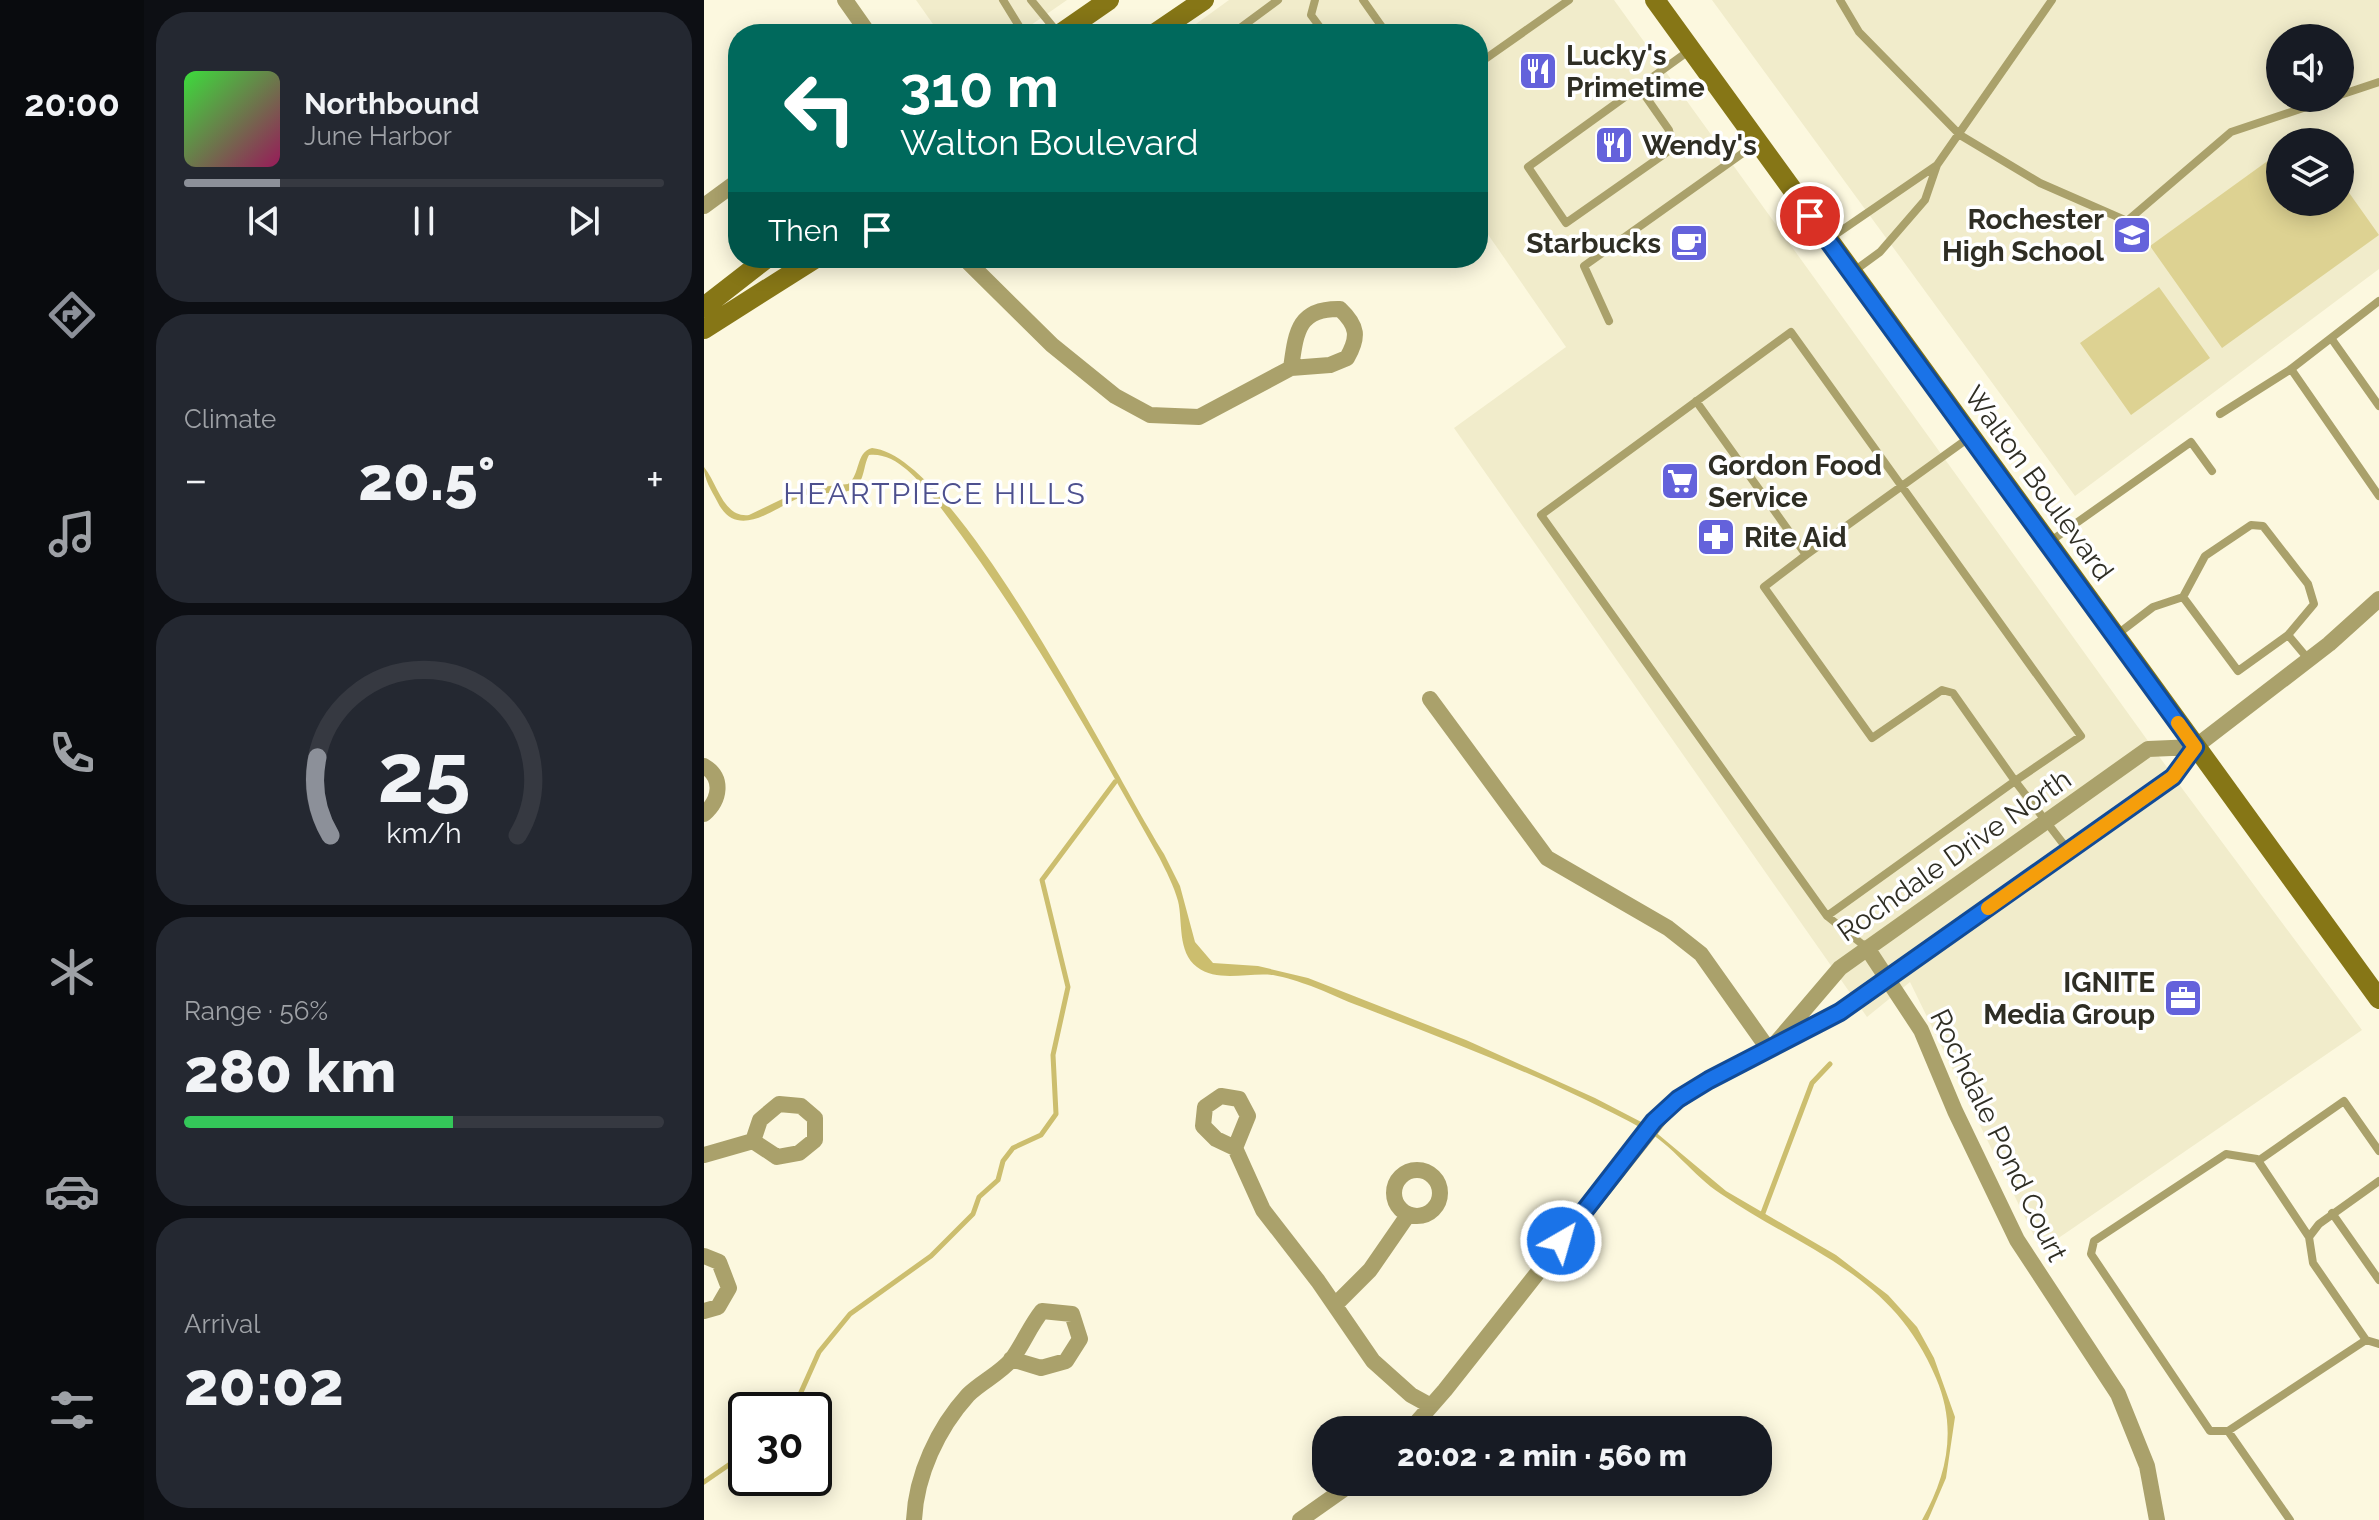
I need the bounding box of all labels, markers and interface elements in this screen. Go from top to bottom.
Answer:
map controls [2266,24,2354,216]
button: sound [2266,24,2354,112]
place label: Lucky's Primetime [1566,39,1705,104]
restaurant icon: Lucky's Primetime [1517,50,1559,92]
text: 310 m [900,54,1059,120]
icon: left [768,56,872,160]
text: 20:00 [24,82,120,124]
text: Northbound [304,86,479,121]
text: June Harbor [304,121,452,151]
text: Walton Boulevard [900,121,1199,163]
restaurant icon: Wendy's [1593,124,1635,166]
button: layers [2266,128,2354,216]
place label: Wendy's [1642,129,1757,162]
pin [1776,182,1844,250]
icon: arrive [1788,194,1832,238]
icon: previous [242,199,286,243]
icon: pause [402,199,446,243]
icon: next [562,199,606,243]
place label: Rochester High School [1942,203,2104,268]
icon: arrive [855,208,899,252]
text: Then [768,213,839,248]
school or university icon: Rochester High School [2111,214,2153,256]
cafe icon: Starbucks [1668,222,1710,264]
place label: Starbucks [1526,227,1661,260]
icon: directions [44,287,100,343]
street label: Walton Boulevard [1957,380,2120,587]
text: Climate [184,404,276,434]
text: 20.5° [358,444,495,514]
place label: Gordon Food Service [1708,449,1882,514]
text: − [184,454,208,505]
text: + [646,454,664,505]
supermarket icon: Gordon Food Service [1659,460,1701,502]
district label: HEARTPIECE HILLS [783,476,1087,511]
icon: music [44,506,100,562]
pharmacy icon: Rite Aid [1695,516,1737,558]
place label: Rite Aid [1744,521,1847,554]
text: 25 [377,724,471,821]
icon: phone [44,725,100,781]
street label: Rochdale Drive North [1831,762,2077,949]
text: km/h [386,816,462,850]
icon: climate [44,944,100,1000]
place label: IGNITE Media Group [1983,966,2155,1031]
office icon: IGNITE Media Group [2162,977,2204,1019]
text: Range · 56% [184,996,328,1026]
street label: Rochdale Pond Court [1923,1004,2074,1267]
text: 280 km [184,1036,396,1106]
icon: car [44,1163,100,1219]
position arrow [1519,1199,1603,1283]
text: Arrival [184,1309,260,1339]
text: 20:02 [184,1349,344,1419]
icon: filters [44,1382,100,1438]
speed limit sign: 30 [728,1392,832,1496]
text: 20:02 · 2 min · 560 m [1397,1438,1687,1473]

